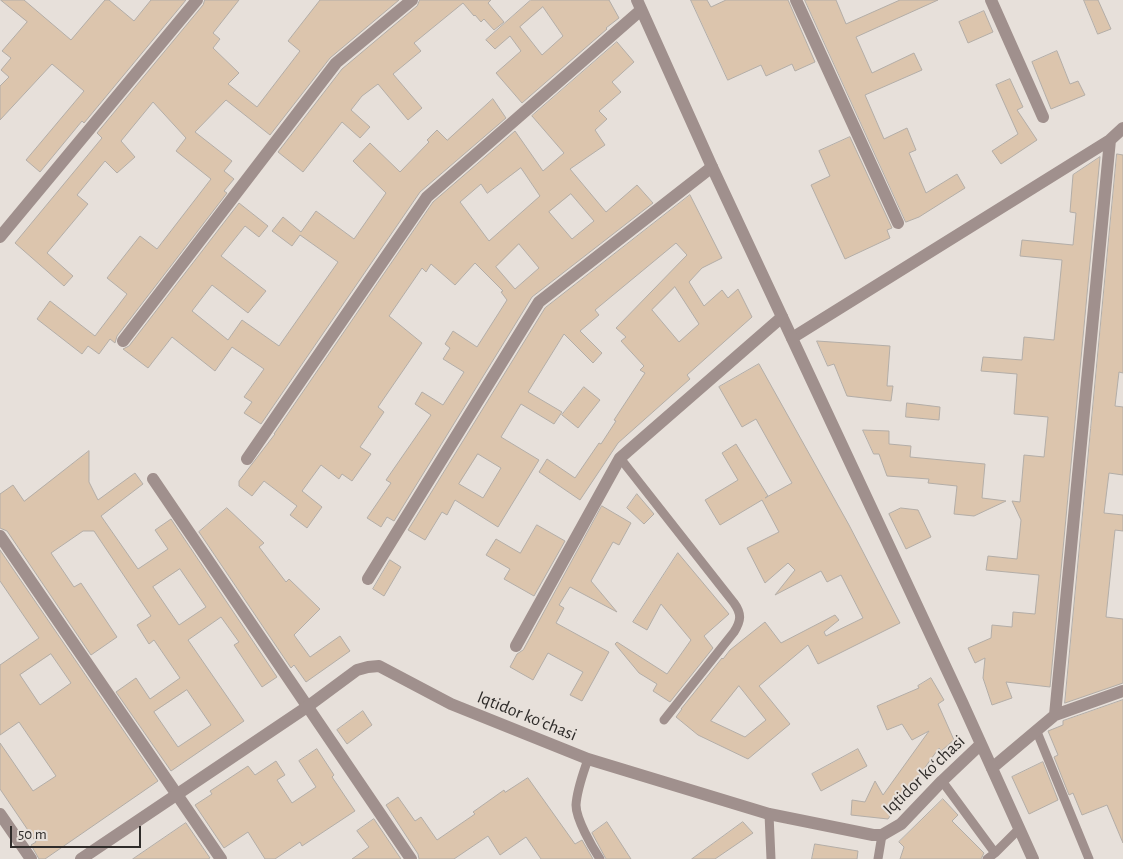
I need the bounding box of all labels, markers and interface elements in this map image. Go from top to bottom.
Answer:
street label: Iqtidor koʻchasi [474,686,580,746]
street label: Iqtidor koʻchasi [878,730,970,820]
scale bar [12,816,144,848]
text: 50 m [18,827,47,842]

